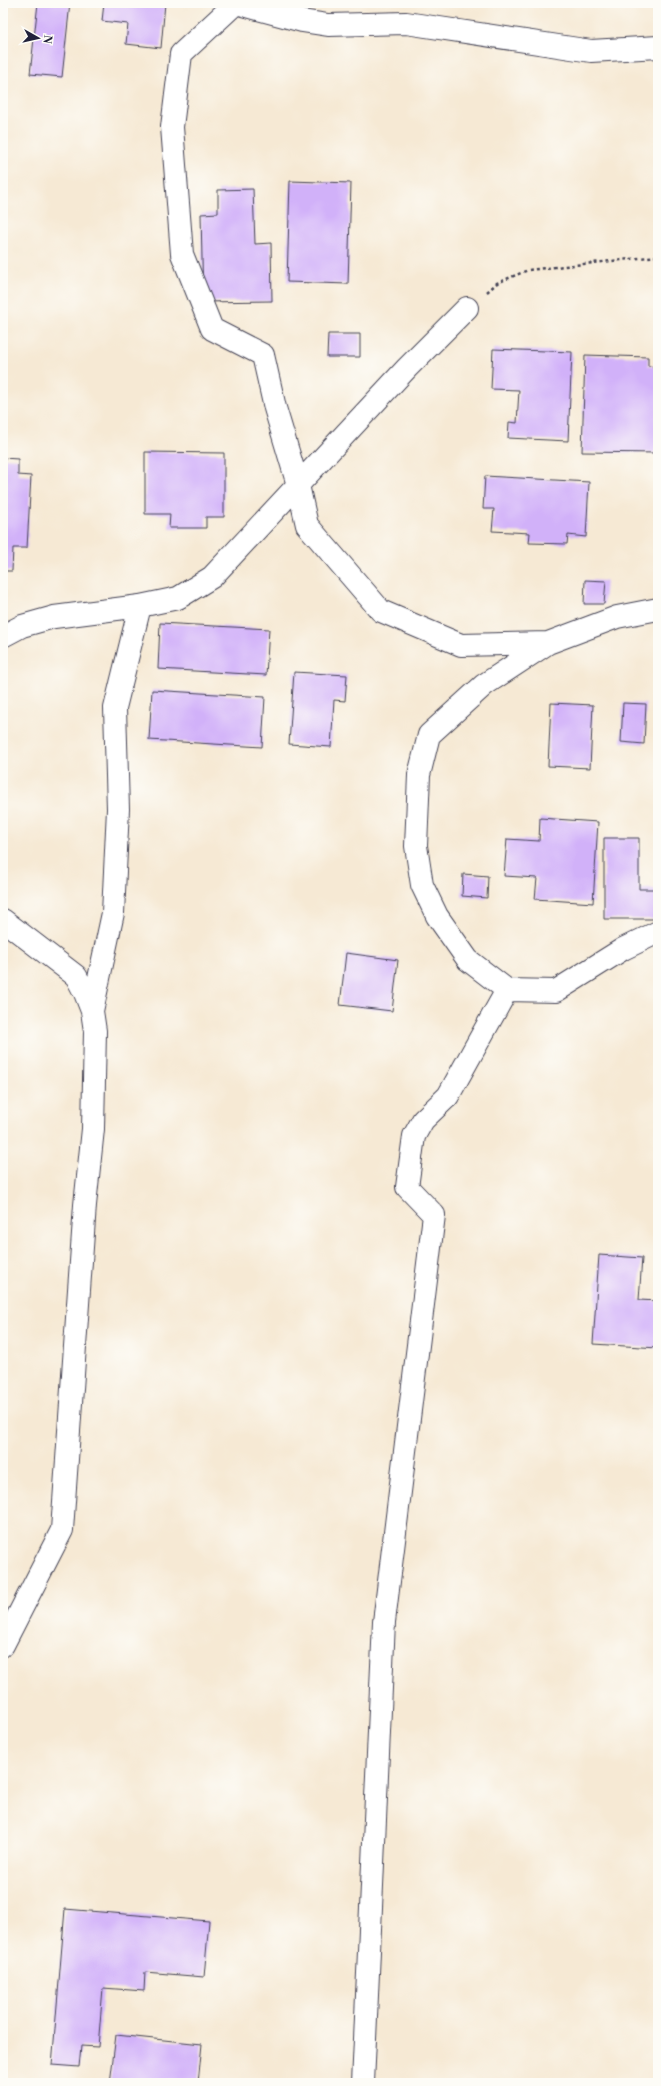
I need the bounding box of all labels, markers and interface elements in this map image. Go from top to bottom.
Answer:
north arrow [18,18,58,58]
text: N [39,34,54,45]

